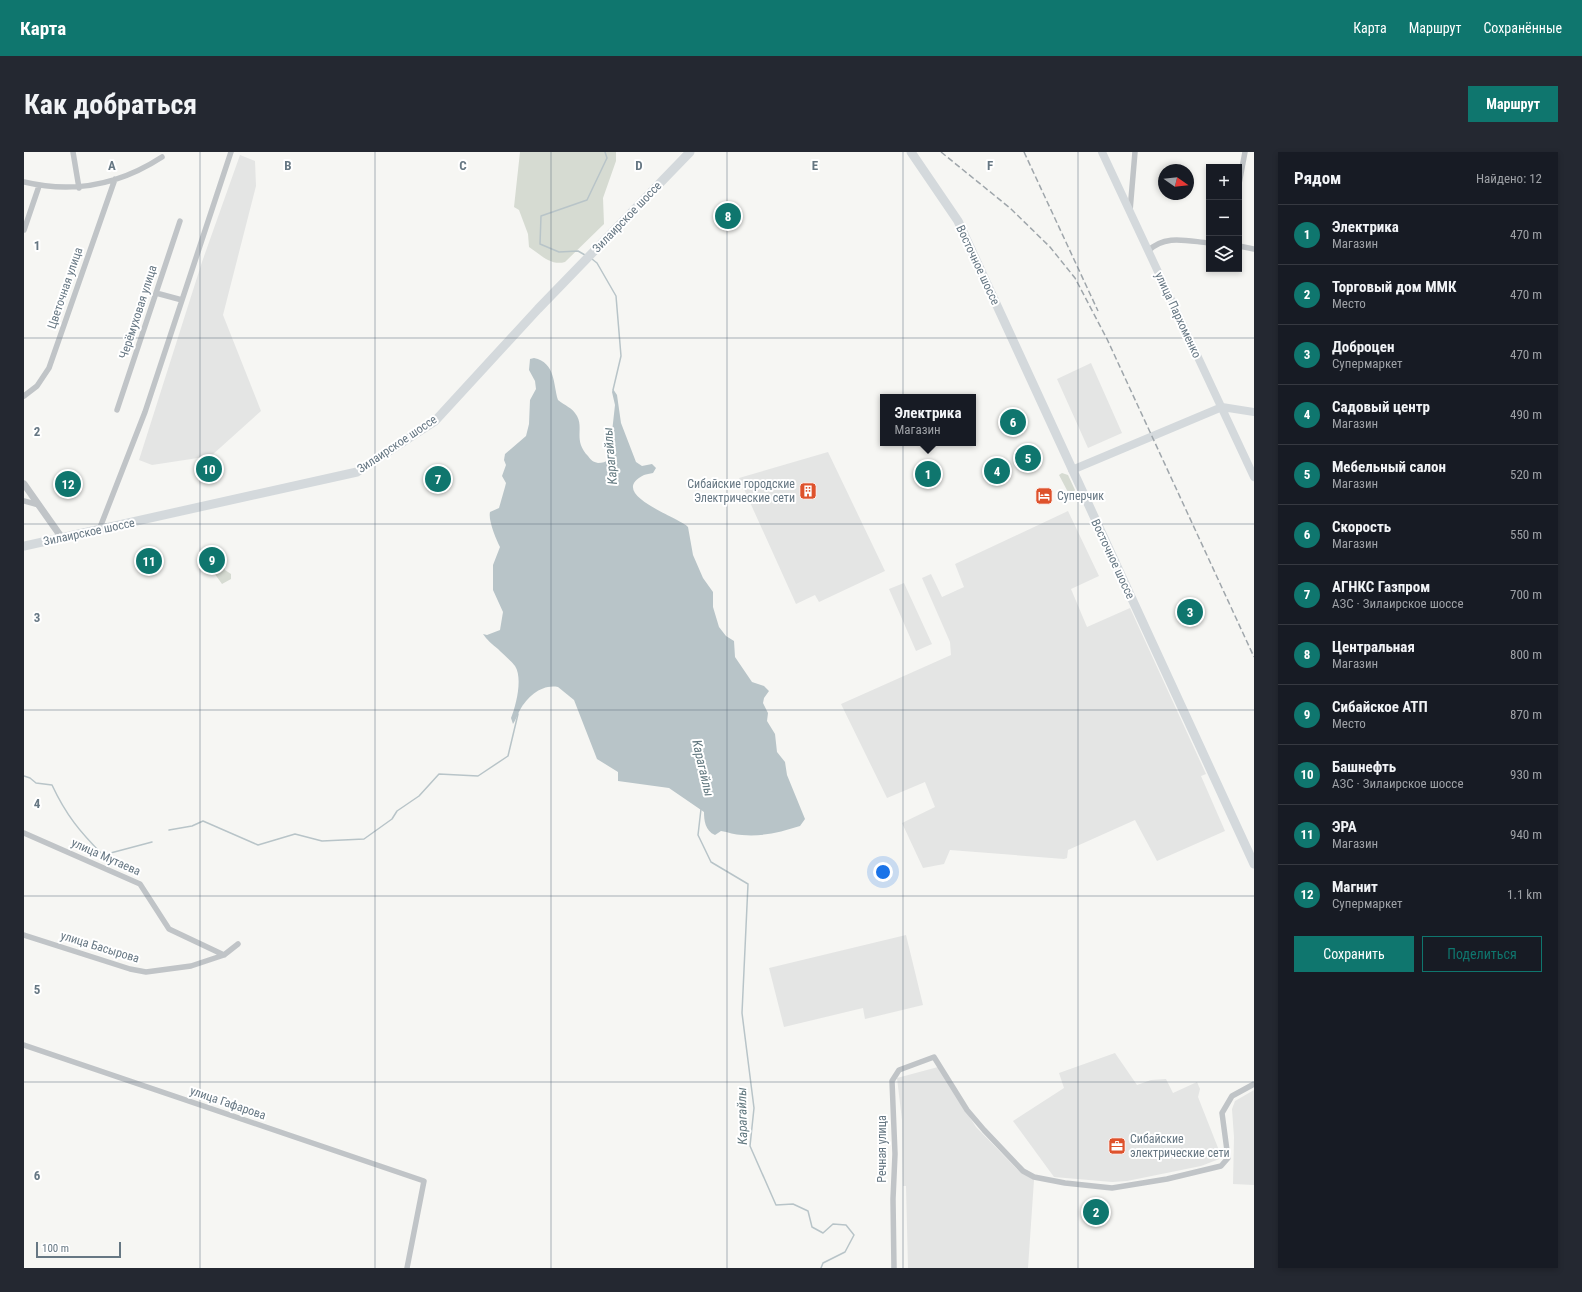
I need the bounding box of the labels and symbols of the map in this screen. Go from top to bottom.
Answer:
text: A [108,158,116,173]
text: B [284,158,292,173]
text: C [459,158,467,173]
text: D [635,158,643,173]
text: E [812,158,819,173]
text: F [987,158,993,173]
north arrow [1158,164,1194,200]
street label: Зилаирское шоссе [590,178,665,255]
pin: 8 [715,201,741,231]
street label: Восточное шоссе [953,223,1003,307]
text: 1 [34,238,40,253]
street label: Цветочная улица [44,245,86,331]
street label: Черёмуховая улица [116,263,160,361]
street label: улица Пархоменко [1152,270,1204,360]
pin: 6 [1000,407,1026,437]
street label: Зилаирское шоссе [355,412,440,476]
text: 2 [34,424,41,439]
water label: Карагайлы [600,426,620,485]
pin: 5 [1015,443,1041,473]
pin: 10 [196,454,222,484]
pin: 4 [984,456,1010,486]
pin: 1 [915,459,941,489]
pin: 7 [425,464,451,494]
pin: 12 [55,469,81,499]
place label: Сибайские городские Электрические сети [687,477,795,505]
building icon: Сибайские городские Электрические сети [798,481,818,501]
hotel icon: Суперчик [1034,486,1054,506]
place label: Суперчик [1057,489,1104,503]
street label: Зилаирское шоссе [42,515,136,549]
street label: Восточное шоссе [1088,517,1138,601]
pin: 9 [199,545,225,575]
pin: 11 [136,546,162,576]
pin: 3 [1177,597,1203,627]
text: 3 [34,610,40,625]
water label: Карагайлы [689,738,717,798]
text: 4 [34,796,41,811]
street label: улица Мутаева [69,836,143,879]
your location [873,862,893,882]
street label: улица Басырова [59,928,141,966]
text: 5 [34,982,41,997]
street label: улица Гафарова [188,1083,268,1123]
water label: Карагайлы [734,1087,750,1145]
street label: Речная улица [875,1115,889,1183]
place label: Сибайские электрические сети [1130,1132,1230,1160]
office icon: Сибайские электрические сети [1107,1136,1127,1156]
text: 6 [34,1168,41,1183]
pin: 2 [1083,1197,1109,1227]
scale bar [36,1240,121,1259]

